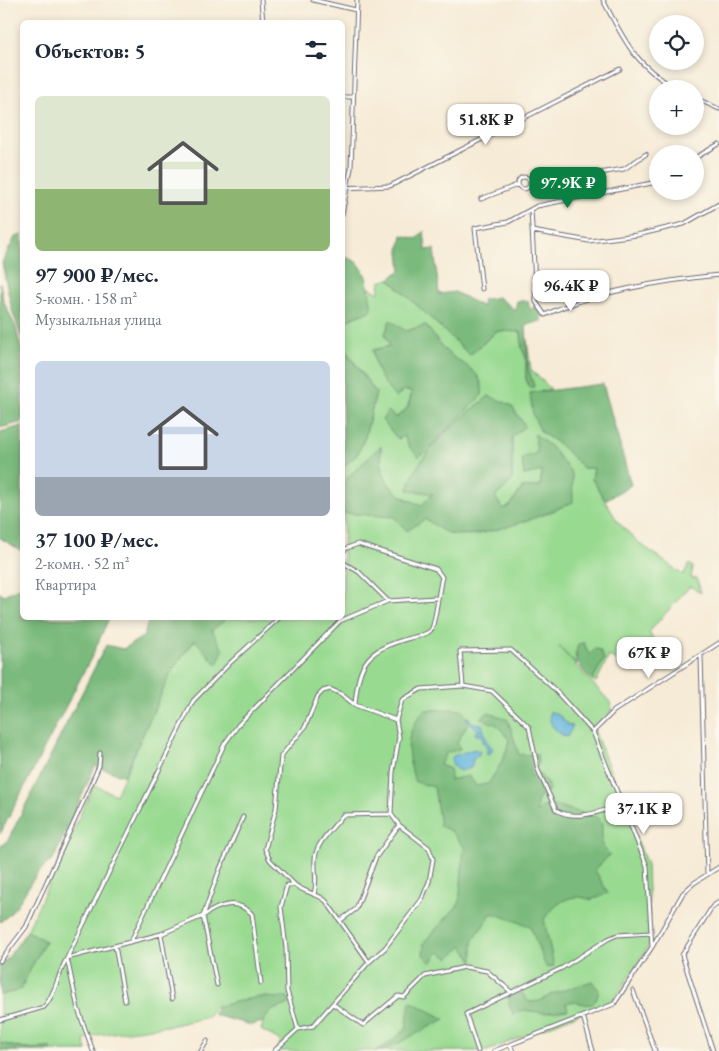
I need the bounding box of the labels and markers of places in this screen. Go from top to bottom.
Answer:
pin: 51.8K ₽ [440,104,532,146]
pin: 97.9K ₽ [522,166,614,209]
pin: 96.4K ₽ [525,270,617,312]
pin: 67K ₽ [614,636,684,679]
pin: 37.1K ₽ [598,792,690,835]

